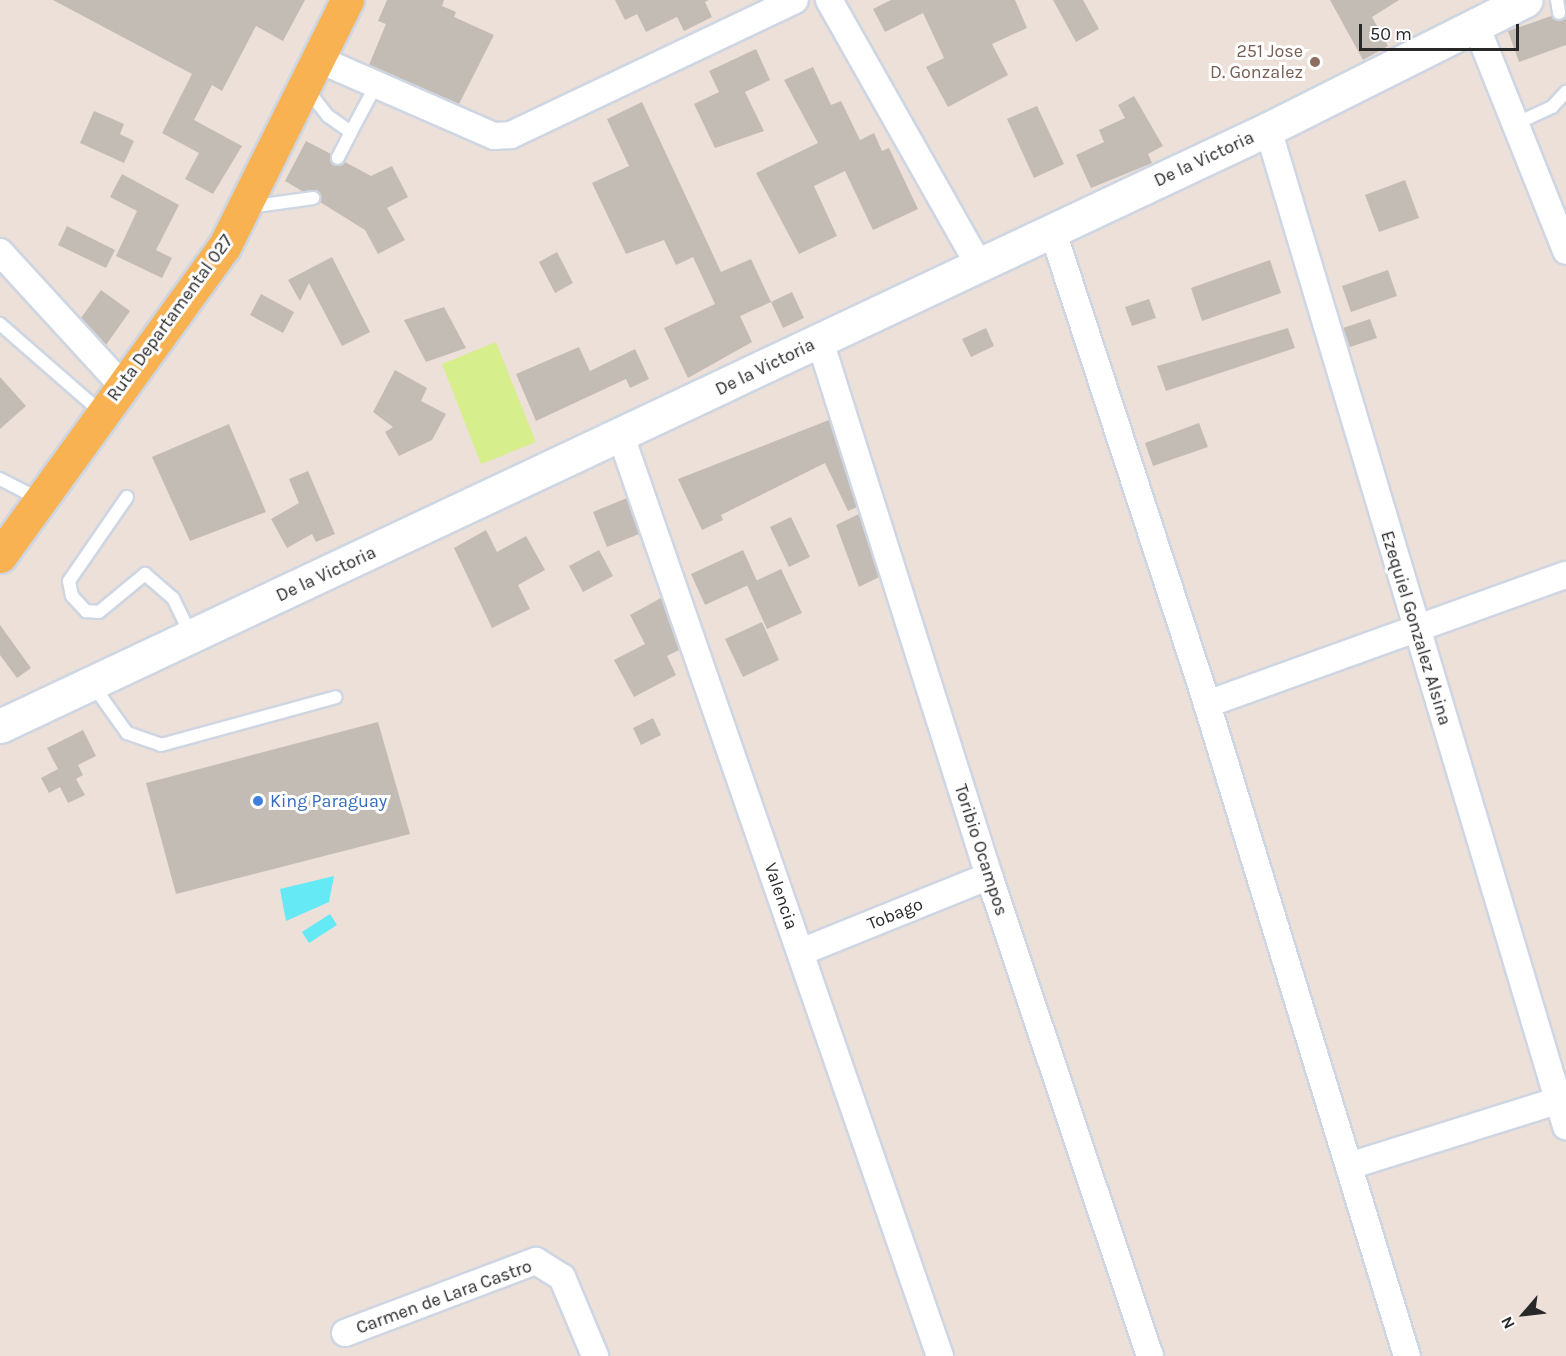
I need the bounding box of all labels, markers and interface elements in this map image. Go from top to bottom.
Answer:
scale bar [1362,12,1522,50]
text: 50 m [1370,23,1412,45]
place label: 251 Jose D. Gonzalez [1210,41,1303,84]
marker: 251 Jose D. Gonzalez [1308,55,1322,69]
street label: De la Victoria [1151,126,1257,192]
street label: Ruta Departamental 027 [102,231,238,405]
street label: De la Victoria [712,334,818,400]
street label: Ezequiel Gonzalez Alsina [1376,528,1456,728]
street label: De la Victoria [273,541,379,607]
street label: Toribio Ocampos [950,782,1012,918]
place label: King Paraguay [270,790,387,812]
marker: King Paraguay [251,794,265,808]
street label: Valencia [760,860,802,932]
street label: Tobago [864,893,926,935]
street label: Carmen de Lara Castro [353,1255,535,1339]
north arrow [1494,1284,1554,1344]
text: N [1497,1313,1519,1332]

